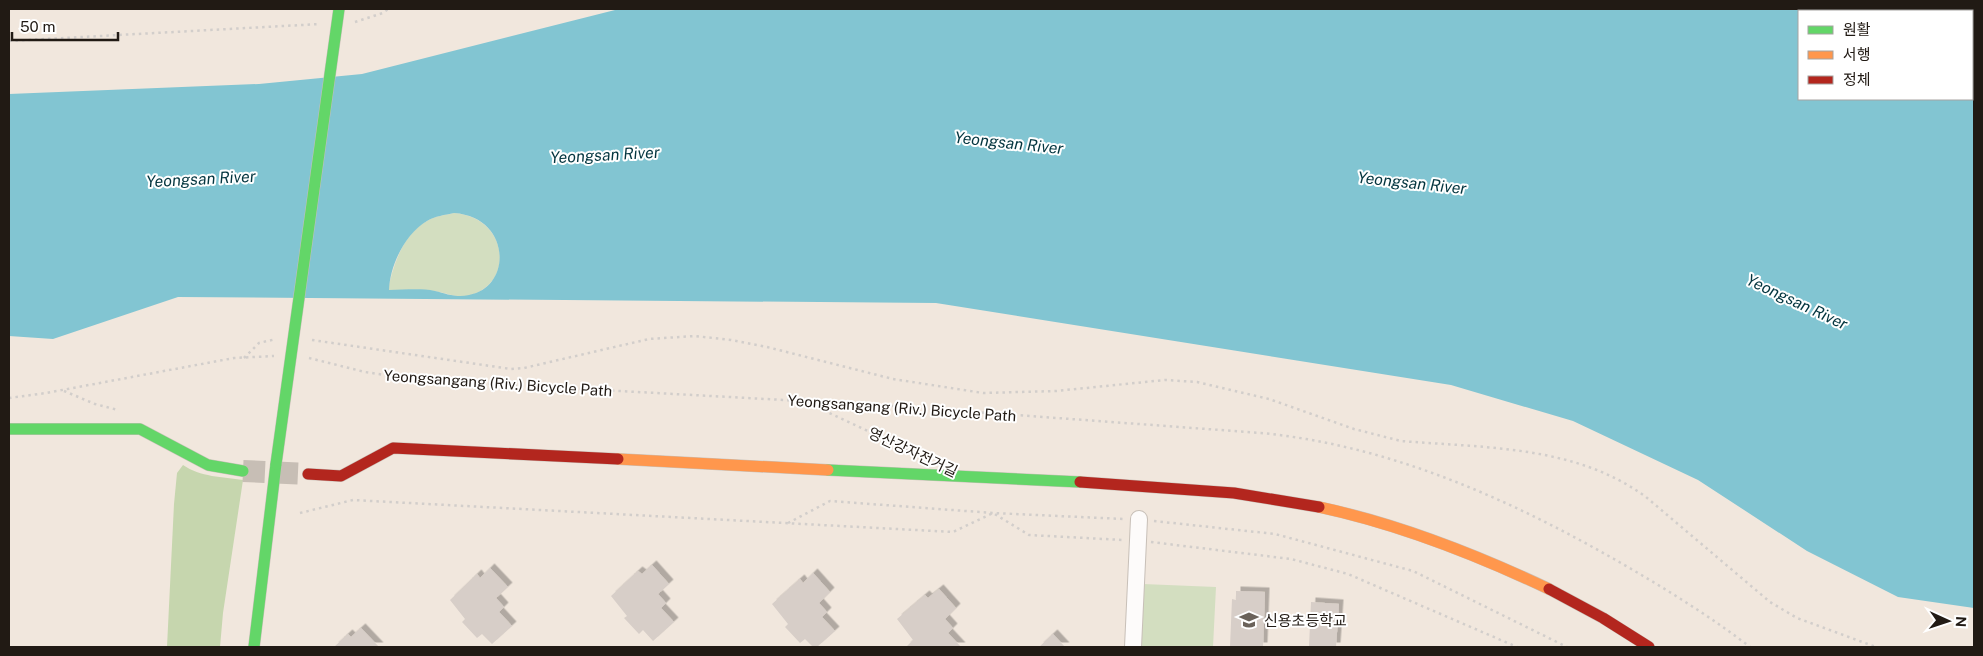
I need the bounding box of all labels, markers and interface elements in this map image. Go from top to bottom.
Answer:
scale bar [12,10,119,42]
legend [1798,10,1973,100]
text: 50 m [20,18,55,35]
text: 원활 [1843,21,1871,38]
text: 서행 [1843,46,1871,63]
text: 정체 [1843,71,1871,88]
water label: Yeongsan River [954,128,1065,158]
water label: Yeongsan River [550,143,661,167]
water label: Yeongsan River [146,167,257,191]
water label: Yeongsan River [1357,168,1468,198]
water label: Yeongsan River [1743,270,1851,334]
street label: Yeongsangang (Riv.) Bicycle Path [383,367,613,399]
street label: Yeongsangang (Riv.) Bicycle Path [787,392,1017,424]
street label: 영산강자전거길 [866,424,960,480]
north arrow [1923,596,1973,646]
school or university icon: 신용초등학교 [1238,609,1260,631]
place label: 신용초등학교 [1264,612,1347,629]
text: N [1953,616,1969,628]

